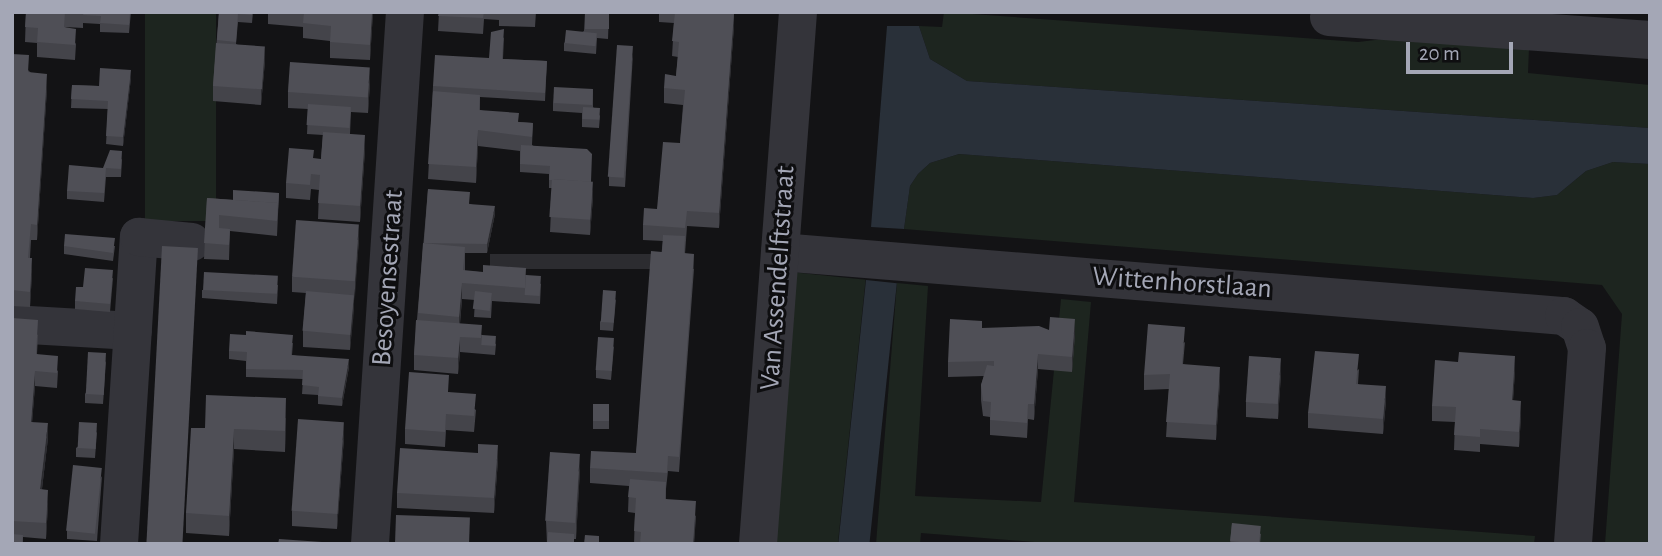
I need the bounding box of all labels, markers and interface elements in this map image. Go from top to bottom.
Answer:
scale bar [1410,28,1517,72]
text: 20 m [1419,43,1460,64]
street label: Van Assendelftstraat [753,165,803,391]
street label: Besoyensestraat [365,189,411,367]
street label: Wittenhorstlaan [1091,260,1273,306]

